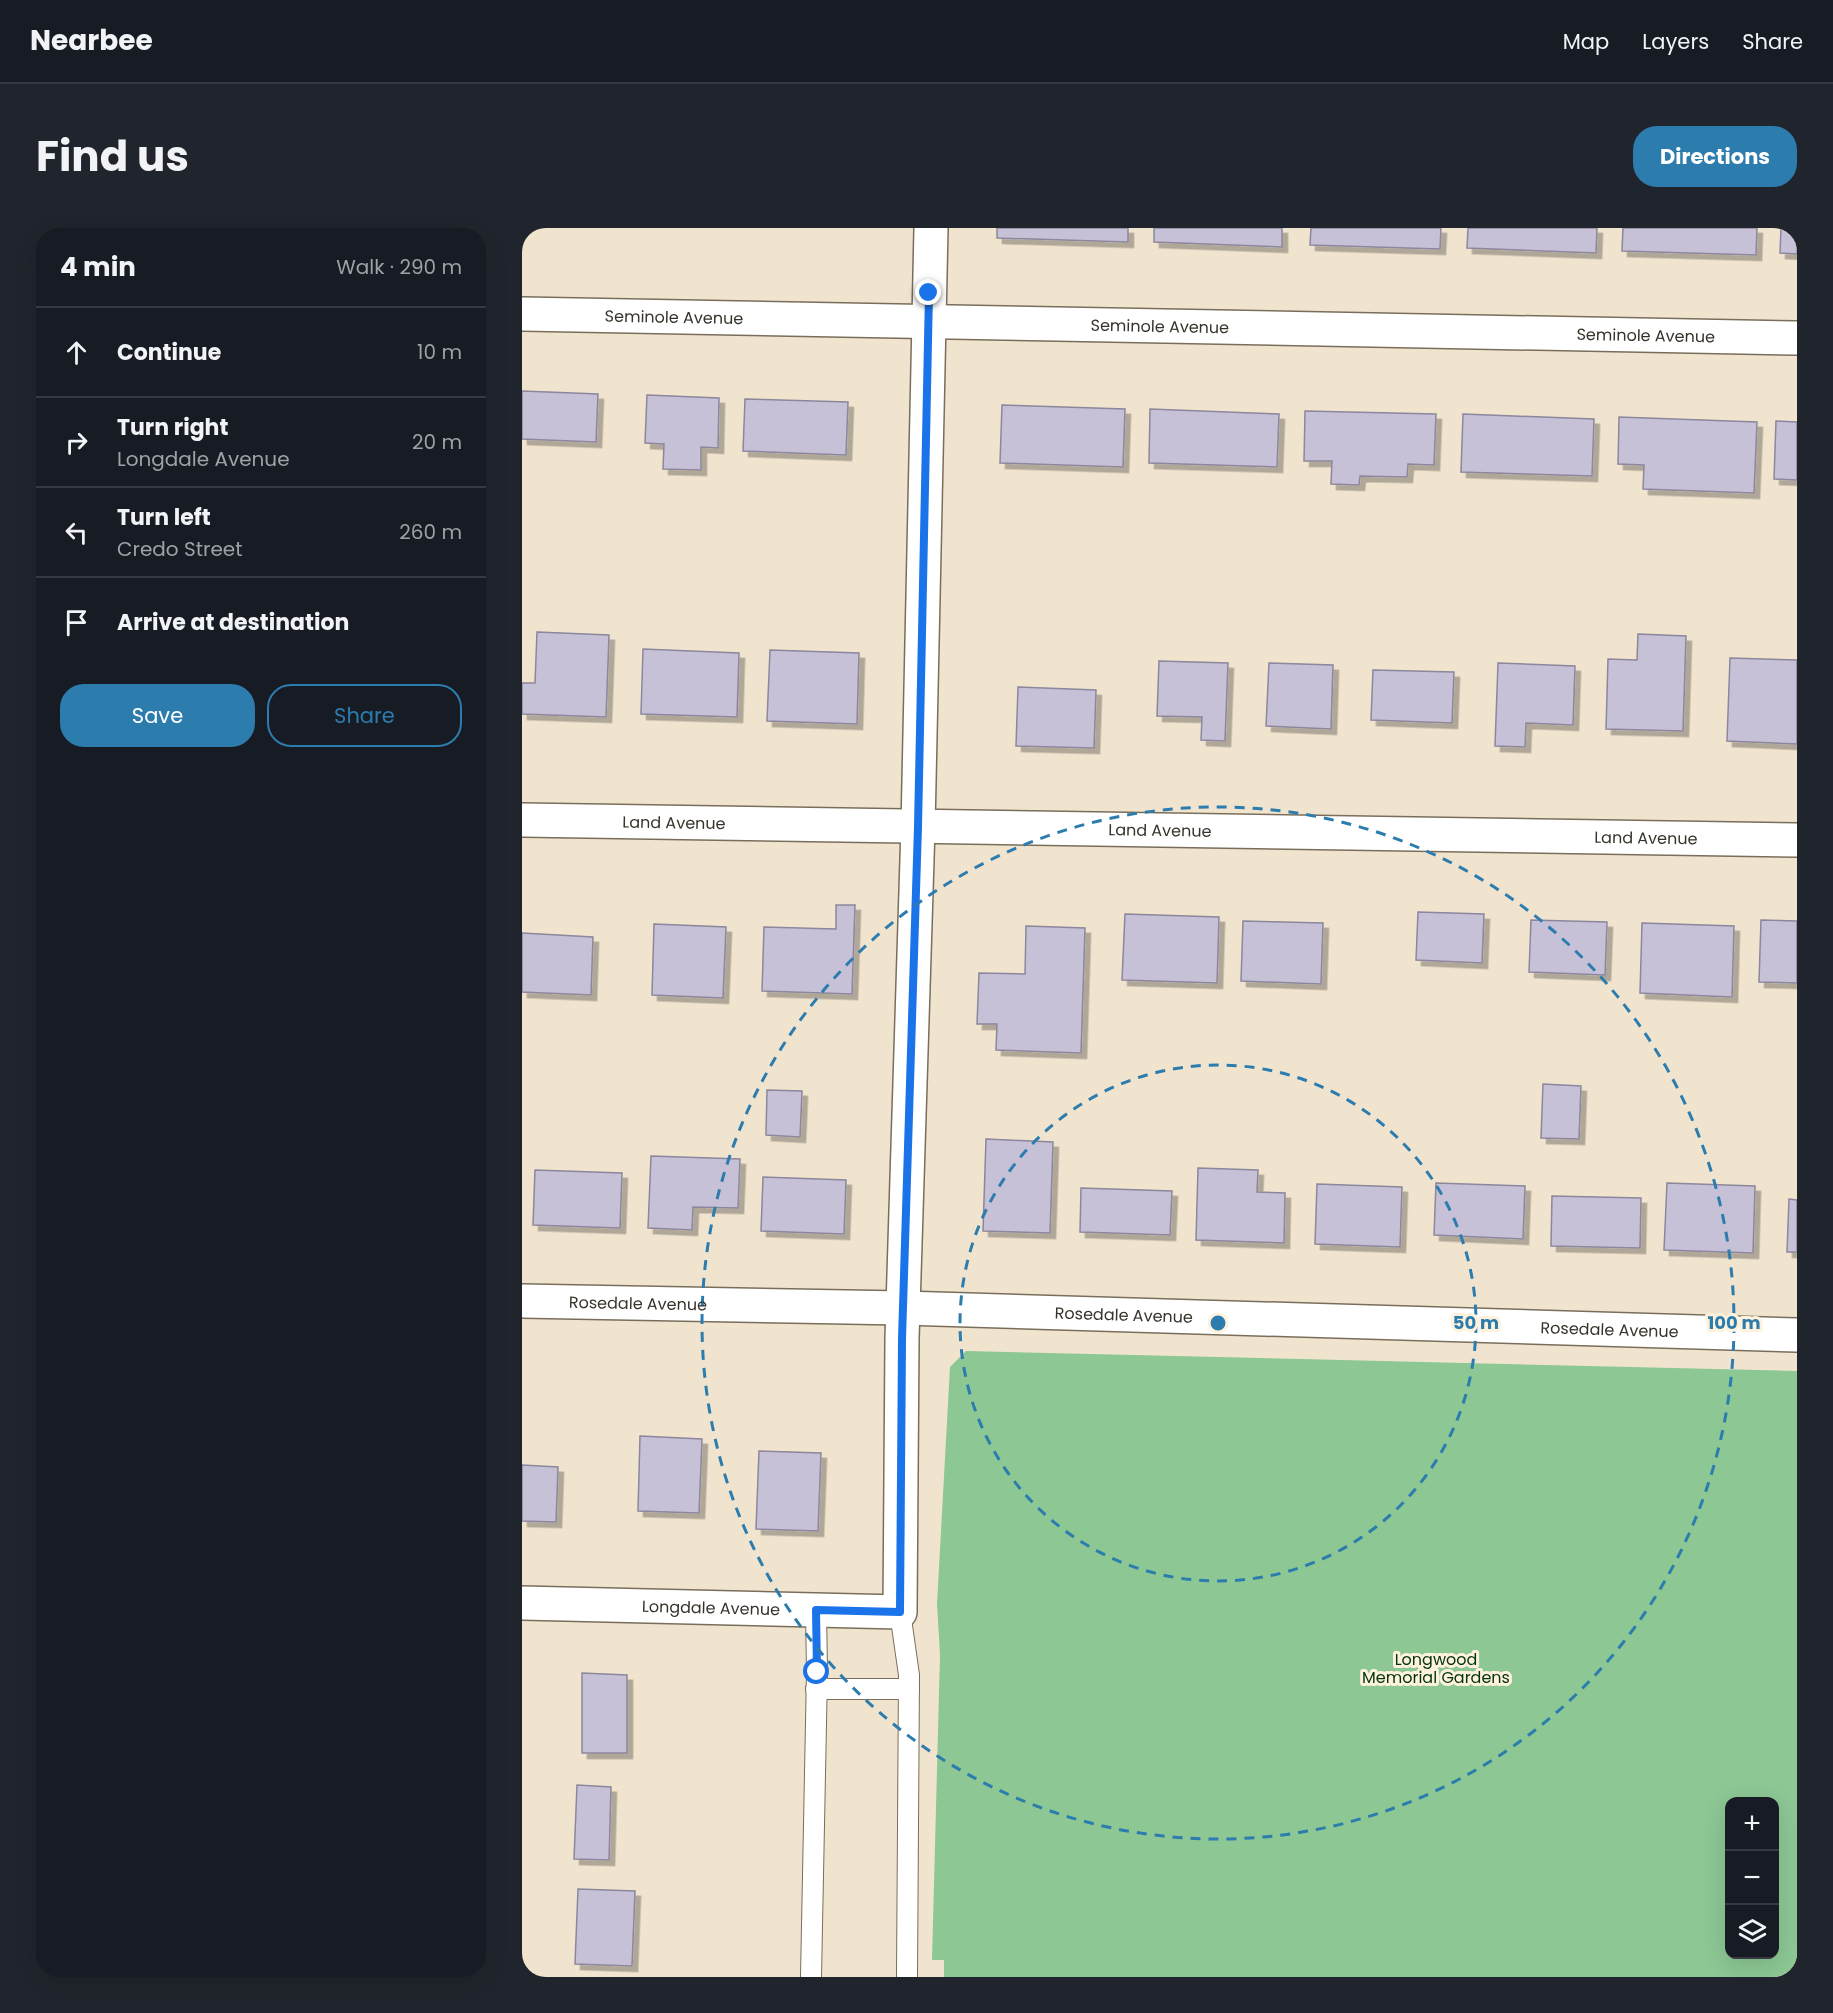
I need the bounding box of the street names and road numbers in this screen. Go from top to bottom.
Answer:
street label: Seminole Avenue [605,305,744,330]
street label: Seminole Avenue [1090,314,1229,339]
street label: Seminole Avenue [1576,323,1715,348]
street label: Land Avenue [622,811,726,835]
street label: Land Avenue [1108,818,1212,843]
street label: Land Avenue [1594,826,1698,850]
street label: Rosedale Avenue [569,1291,707,1316]
street label: Rosedale Avenue [1054,1302,1193,1329]
street label: Rosedale Avenue [1540,1316,1679,1343]
street label: Longdale Avenue [642,1595,780,1621]

